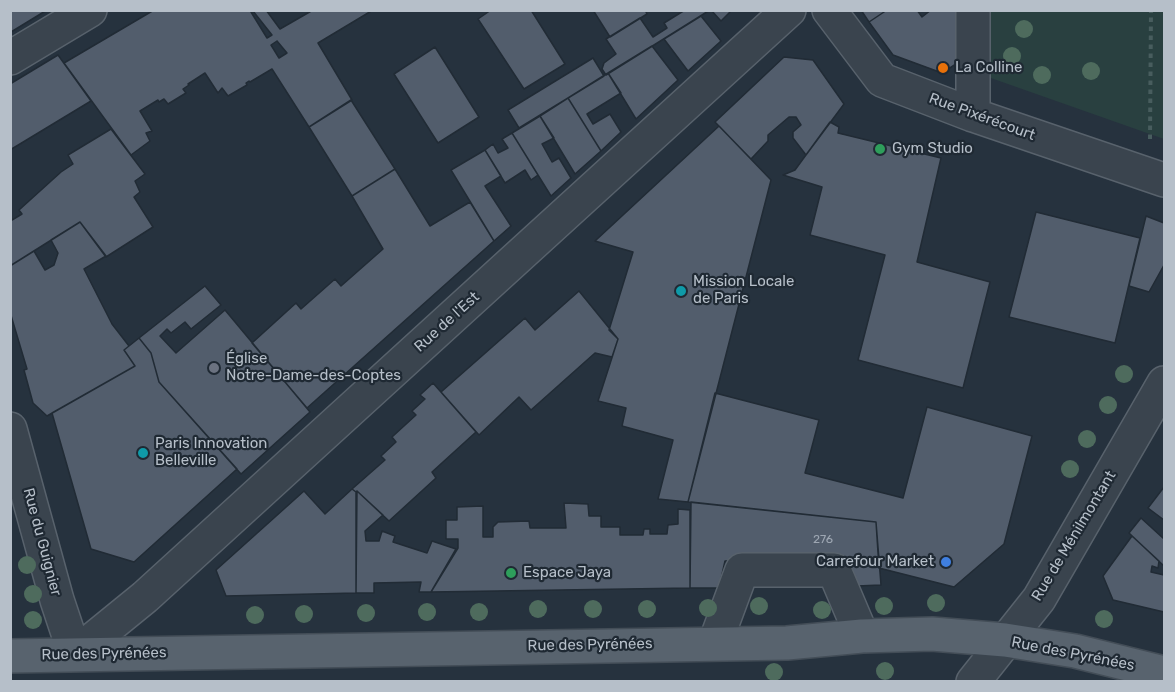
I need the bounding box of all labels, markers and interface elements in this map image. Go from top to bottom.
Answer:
place label: La Colline [955,59,1022,77]
marker: La Colline [936,61,950,75]
street label: Rue Pixérécourt [926,89,1038,145]
place label: Gym Studio [892,140,973,158]
marker: Gym Studio [873,142,887,156]
place label: Mission Locale de Paris [693,273,794,308]
marker: Mission Locale de Paris [674,284,688,298]
street label: Rue de l'Est [411,288,483,356]
place label: Église Notre-Dame-des-Coptes [226,350,401,385]
marker: Église Notre-Dame-des-Coptes [207,361,221,375]
place label: Paris Innovation Belleville [155,435,267,470]
marker: Paris Innovation Belleville [136,446,150,460]
street label: Rue de Ménilmontant [1028,468,1120,604]
street label: Rue du Guignier [19,486,65,598]
house number: 276 [813,533,833,547]
place label: Carrefour Market [816,553,934,571]
marker: Carrefour Market [939,555,953,569]
place label: Espace Jaya [523,564,611,582]
marker: Espace Jaya [504,566,518,580]
street label: Rue des Pyrénées [1010,633,1136,675]
street label: Rue des Pyrénées [527,635,653,655]
street label: Rue des Pyrénées [41,644,167,664]

